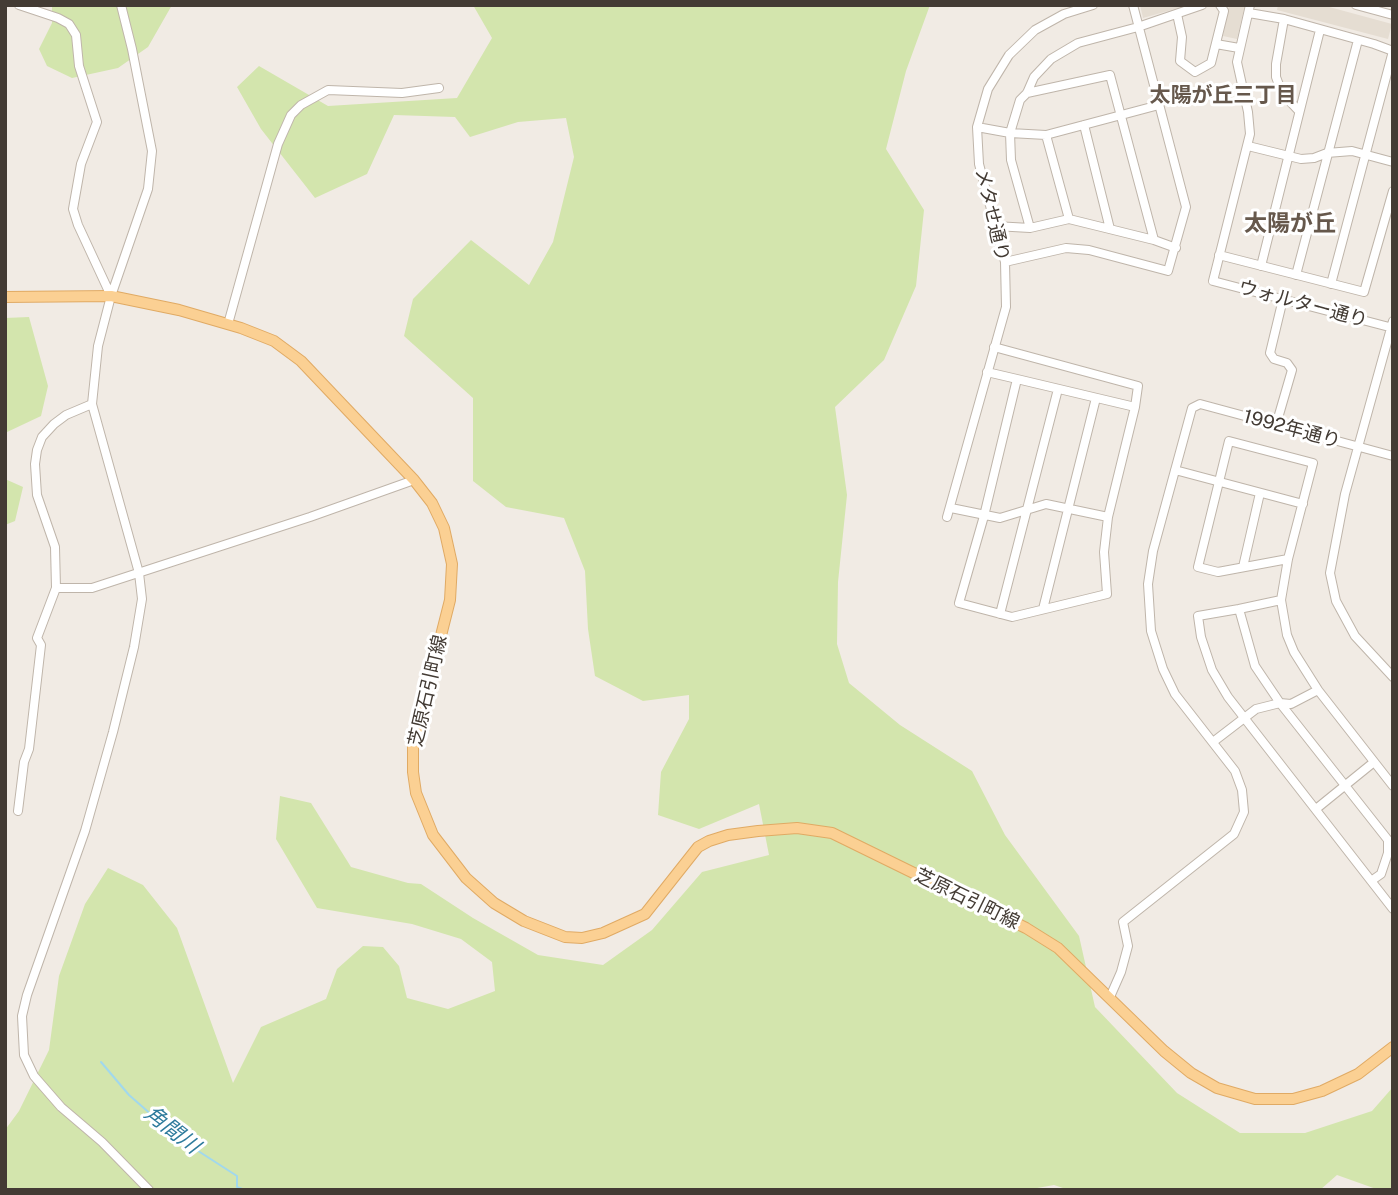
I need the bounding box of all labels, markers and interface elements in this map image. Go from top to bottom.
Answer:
district label: 太陽が丘三丁目 [1150,83,1296,109]
street label: メタせ通り [970,166,1014,264]
district label: 太陽が丘 [1244,210,1336,238]
street label: ウォルター通り [1236,276,1370,332]
street label: 1992年通り [1241,405,1343,453]
street label: 芝原石引町線 [404,633,452,749]
street label: 芝原石引町線 [911,864,1023,934]
water label: 角間川 [139,1101,205,1159]

